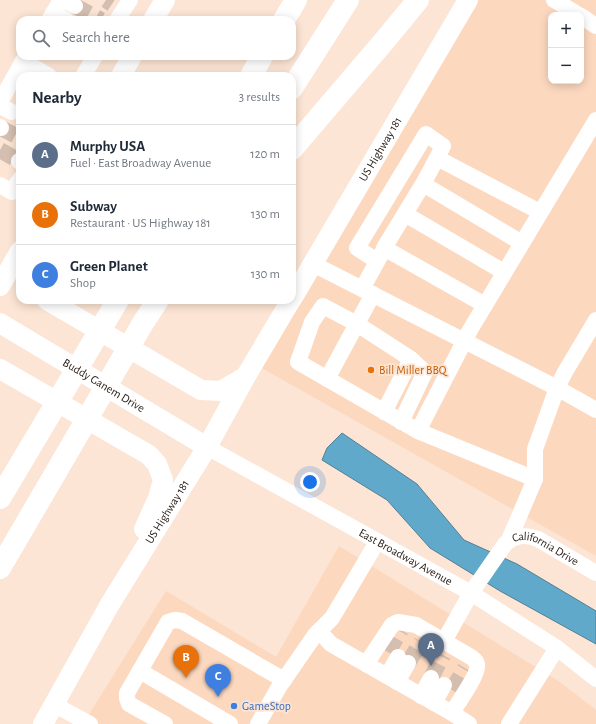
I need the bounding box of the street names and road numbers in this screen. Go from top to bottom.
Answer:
street label: US Highway 181 [357,115,404,183]
street label: Buddy Ganem Drive [61,356,147,414]
street label: US Highway 181 [143,478,191,546]
street label: East Broadway Avenue [357,526,454,587]
street label: California Drive [510,530,581,567]

